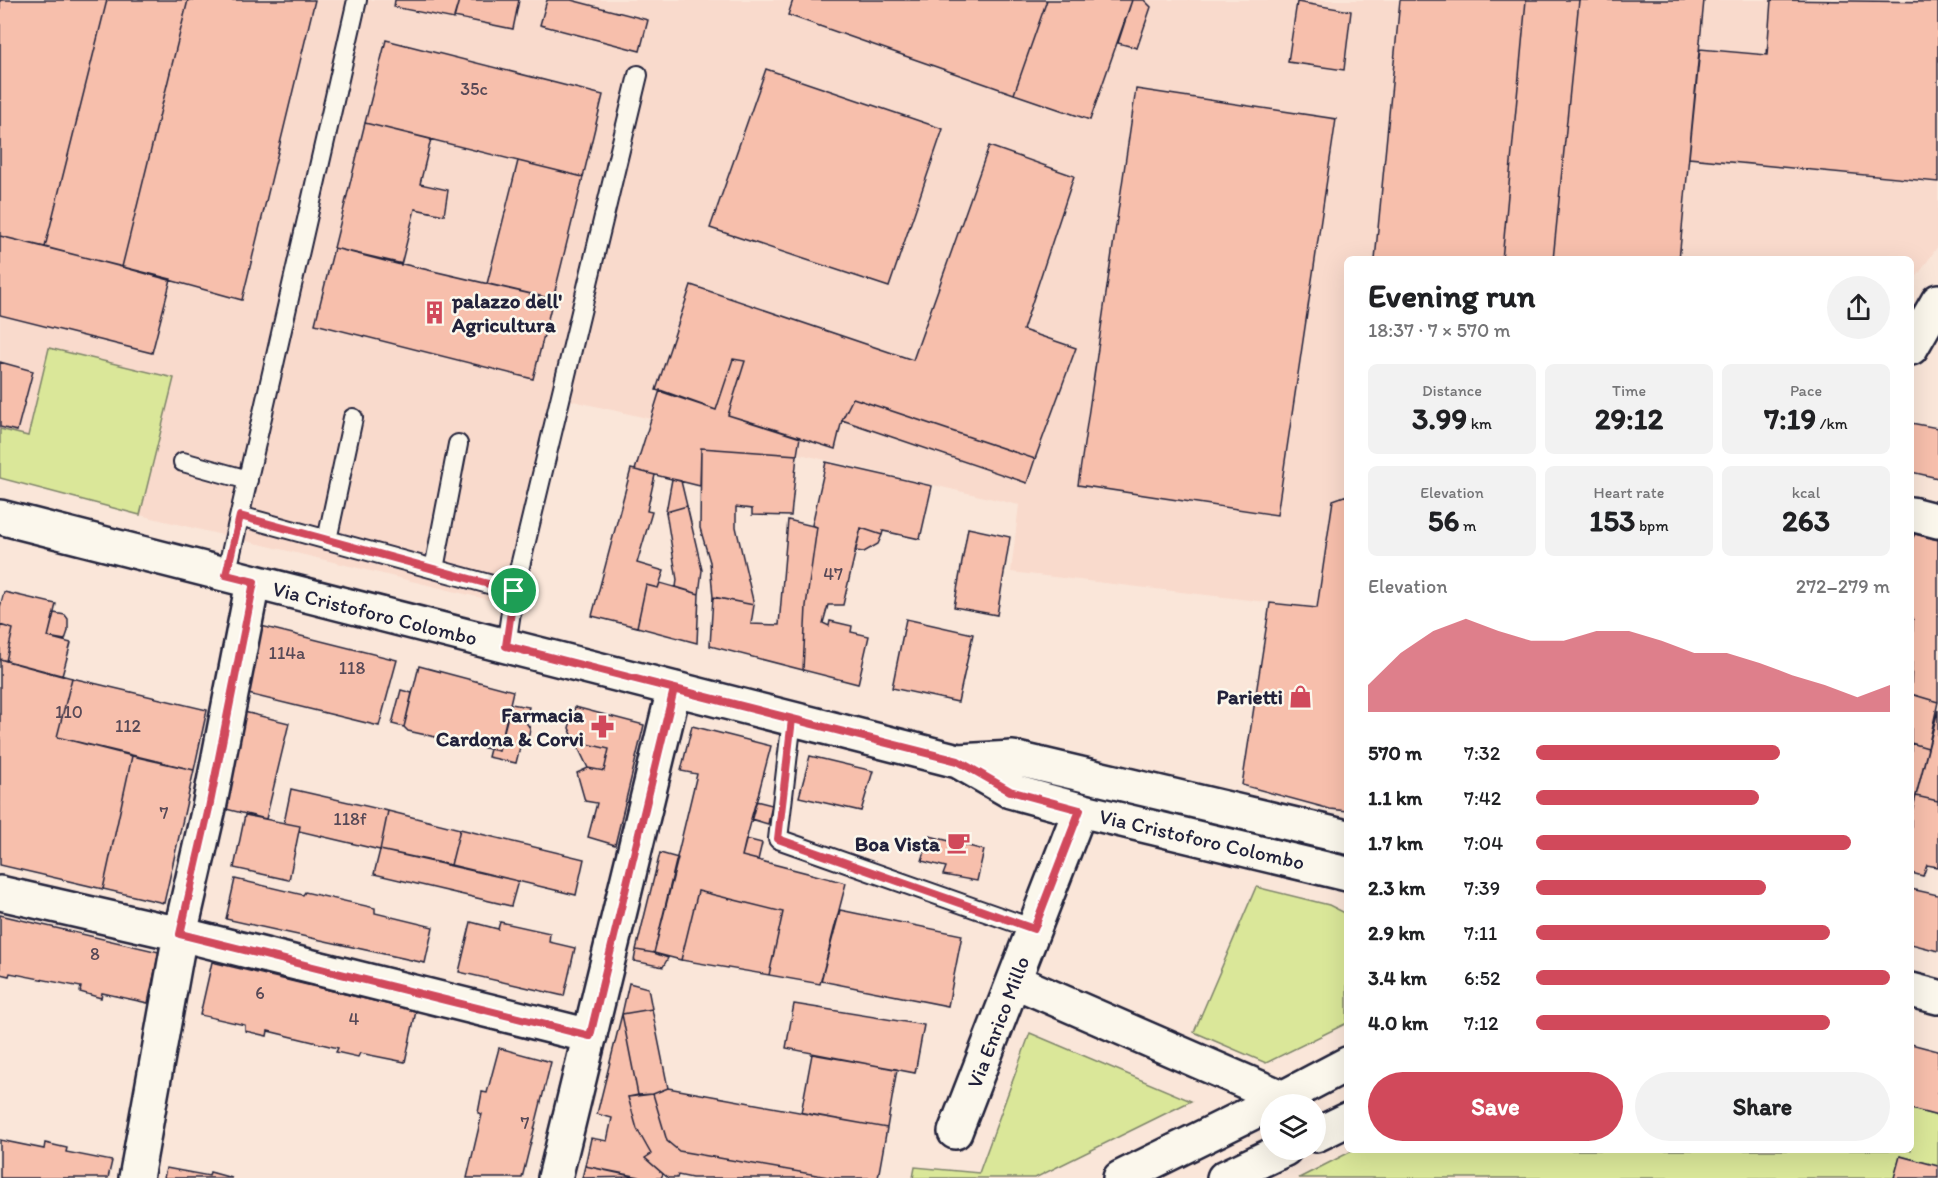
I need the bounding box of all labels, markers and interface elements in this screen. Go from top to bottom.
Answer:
house number: 35c [460,78,488,100]
text: Evening run [1368,276,1535,315]
button: share [1827,276,1890,339]
place label: palazzo dell' Agricultura [451,288,562,338]
building icon: palazzo dell' Agricultura [421,299,447,325]
text: 18:37 · 7 × 570 m [1368,318,1511,342]
text: Distance [1422,381,1482,400]
text: Time [1612,381,1646,400]
text: Pace [1790,381,1822,400]
text: 3.99 [1412,400,1467,437]
text: 29:12 [1595,400,1663,437]
text: 7:19 [1764,400,1816,437]
text: km [1467,414,1492,433]
text: /km [1816,414,1848,433]
text: Elevation [1420,483,1484,502]
text: Heart rate [1594,483,1664,502]
text: kcal [1792,483,1820,502]
text: 56 [1428,502,1459,539]
text: 153 [1589,502,1635,539]
text: 263 [1782,502,1830,539]
text: m [1459,516,1476,535]
text: bpm [1635,516,1669,535]
house number: 47 [823,563,843,585]
pin [488,565,539,616]
icon: arrive [497,574,530,607]
text: Elevation [1368,574,1447,598]
text: 272–279 m [1796,574,1890,598]
street label: Via Cristoforo Colombo [270,575,480,651]
house number: 114a [269,642,306,664]
house number: 118 [339,657,365,679]
shop icon: Parietti [1288,683,1314,709]
place label: Parietti [1217,684,1283,709]
house number: 110 [55,701,83,723]
place label: Farmacia Cardona & Corvi [436,702,585,751]
pharmacy icon: Farmacia Cardona & Corvi [589,713,615,739]
house number: 112 [115,715,142,737]
text: 570 m [1368,741,1422,765]
text: 7:32 [1464,741,1500,765]
text: 1.1 km [1368,786,1422,810]
text: 7:42 [1464,786,1501,810]
house number: 7 [160,802,169,824]
street label: Via Cristoforo Colombo [1097,803,1307,875]
house number: 118f [333,808,367,830]
cafe icon: Boa Vista [945,830,971,856]
place label: Boa Vista [855,831,941,856]
text: 1.7 km [1368,831,1423,855]
text: 7:04 [1464,831,1503,855]
text: 2.3 km [1368,876,1425,900]
text: 7:39 [1464,876,1500,900]
text: 2.9 km [1368,921,1425,945]
text: 7:11 [1464,921,1497,945]
house number: 8 [90,943,100,965]
street label: Via Enrico Millo [961,953,1035,1091]
text: 3.4 km [1368,966,1427,990]
text: 6:52 [1464,966,1501,990]
house number: 6 [255,982,265,1004]
house number: 4 [349,1008,360,1030]
text: 4.0 km [1368,1011,1428,1035]
text: 7:12 [1464,1011,1499,1035]
button: Save [1368,1072,1623,1141]
button: Share [1635,1072,1890,1141]
map controls [1260,1094,1326,1160]
button: layers [1260,1094,1326,1160]
house number: 7 [521,1112,530,1134]

